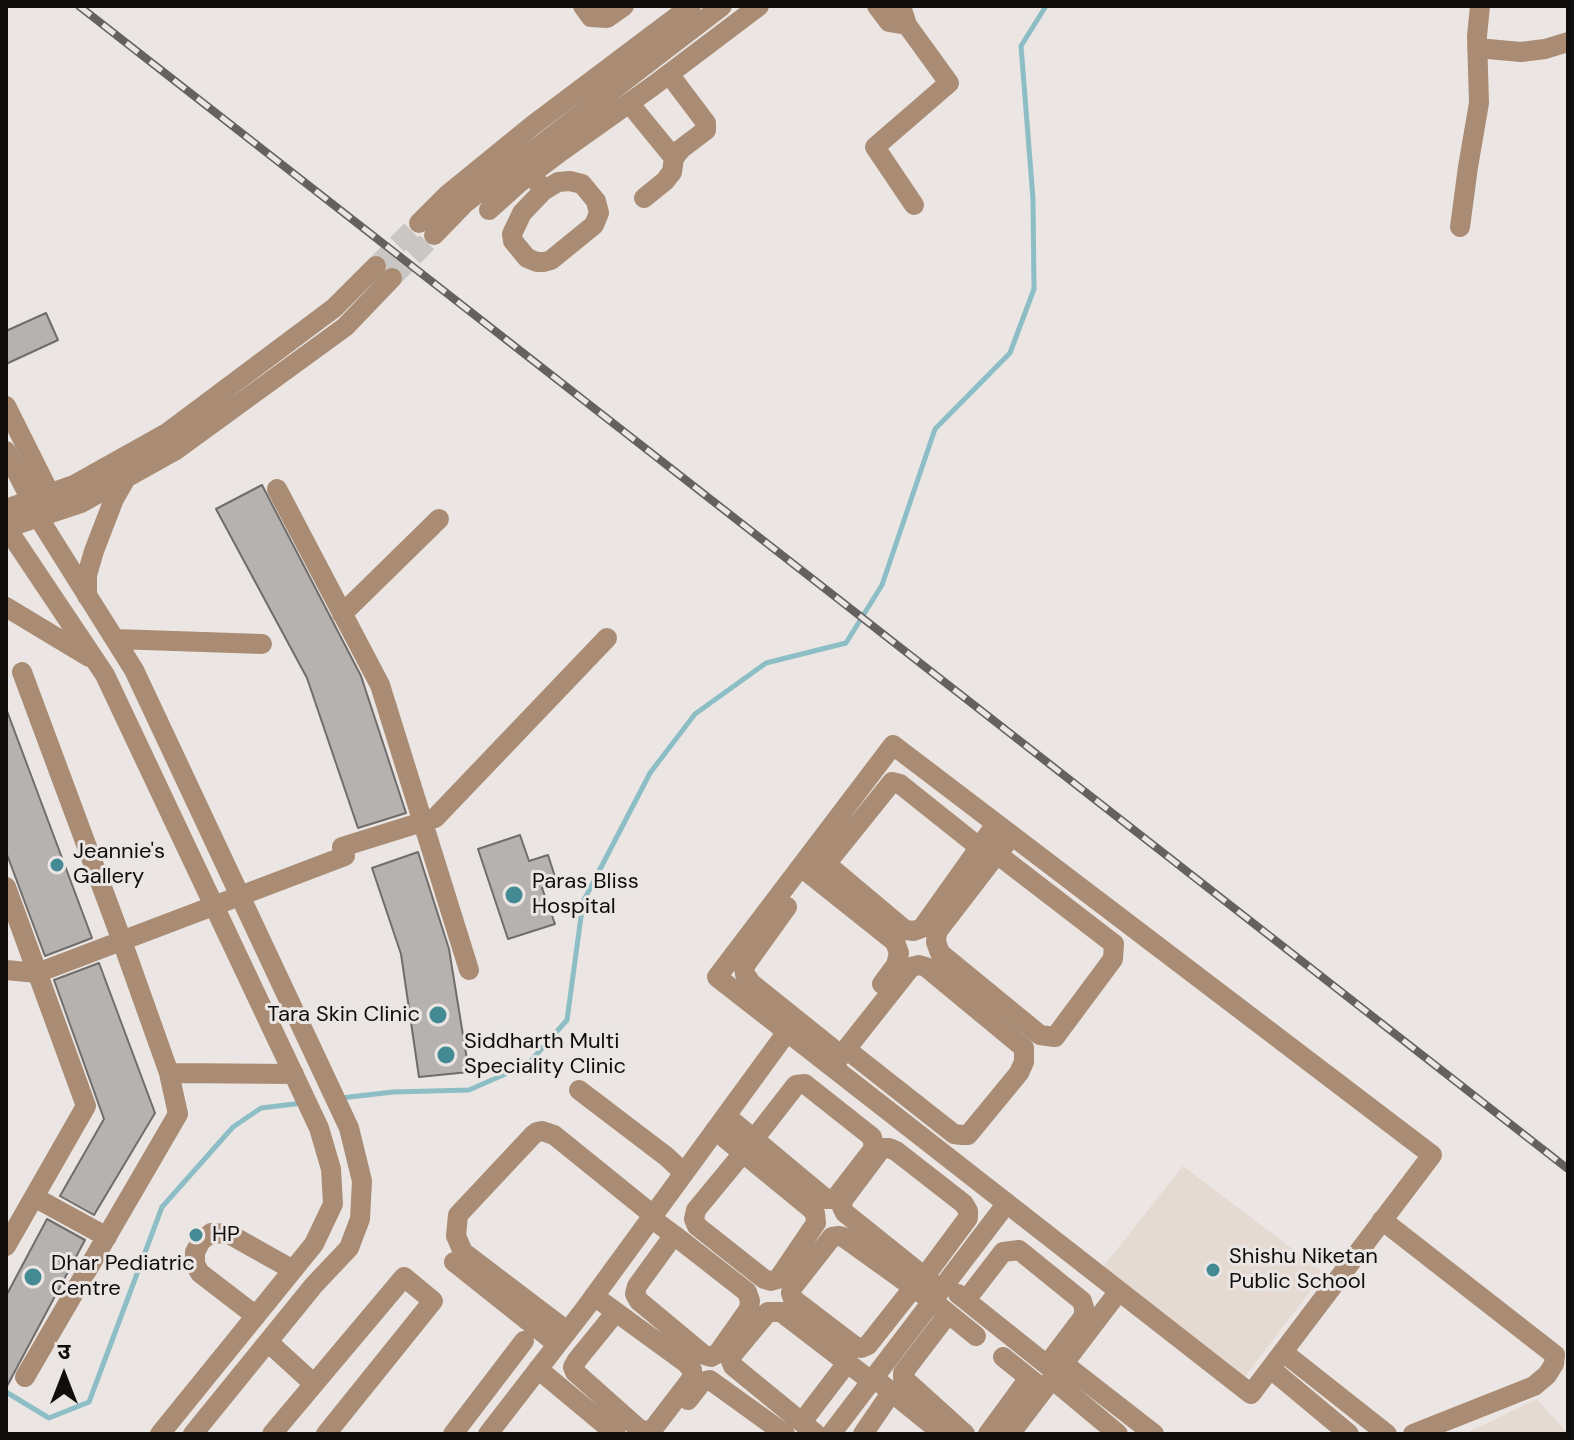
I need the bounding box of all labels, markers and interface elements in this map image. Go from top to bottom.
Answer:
place label: Jeannie's Gallery [73,839,165,890]
marker: Jeannie's Gallery [48,856,66,874]
place label: Paras Bliss Hospital [532,869,639,920]
marker: Paras Bliss Hospital [503,884,525,906]
place label: Tara Skin Clinic [267,1002,420,1028]
marker: Tara Skin Clinic [427,1004,449,1026]
place label: Siddharth Multi Speciality Clinic [464,1029,626,1080]
marker: Siddharth Multi Speciality Clinic [435,1044,457,1066]
place label: HP [212,1222,240,1248]
marker: HP [187,1226,205,1244]
place label: Shishu Niketan Public School [1229,1244,1378,1296]
place label: Dhar Pediatric Centre [51,1251,195,1302]
marker: Shishu Niketan Public School [1204,1261,1222,1279]
marker: Dhar Pediatric Centre [22,1266,44,1288]
north arrow [24,1336,104,1416]
text: उ [58,1337,70,1366]

